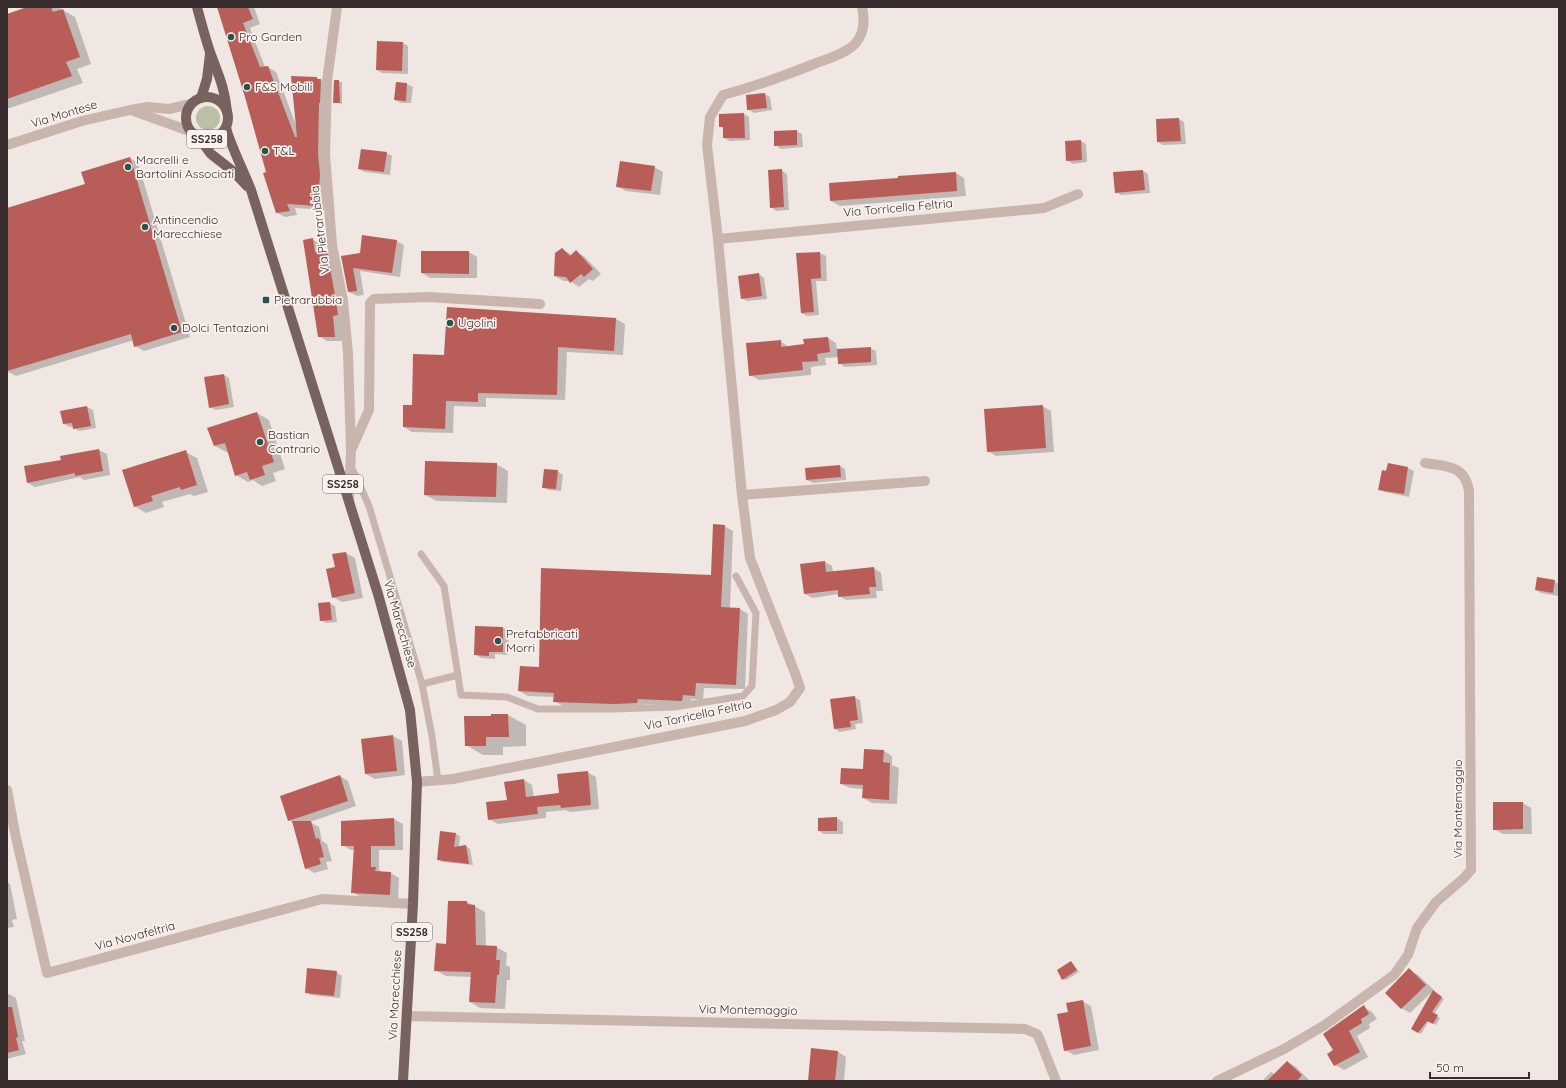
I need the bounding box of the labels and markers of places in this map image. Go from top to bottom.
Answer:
place label: Pro Garden [239,29,302,44]
marker: Pro Garden [226,32,236,42]
place label: F&S Mobili [255,79,312,94]
marker: F&S Mobili [242,82,252,92]
place label: T&L [273,143,295,158]
marker: T&L [260,146,270,156]
place label: Macrelli e Bartolini Associati [136,152,234,181]
marker: Macrelli e Bartolini Associati [123,162,133,172]
place label: Antincendio Marecchiese [153,212,223,241]
marker: Antincendio Marecchiese [140,222,150,232]
place label: Pietrarubbia [274,292,342,307]
marker: Pietrarubbia [261,295,271,305]
place label: Ugolini [458,315,496,330]
marker: Ugolini [445,318,455,328]
place label: Dolci Tentazioni [182,320,269,335]
marker: Dolci Tentazioni [169,323,179,333]
place label: Bastian Contrario [268,427,320,456]
marker: Bastian Contrario [255,437,265,447]
place label: Prefabbricati Morri [506,626,578,655]
marker: Prefabbricati Morri [493,636,503,646]

